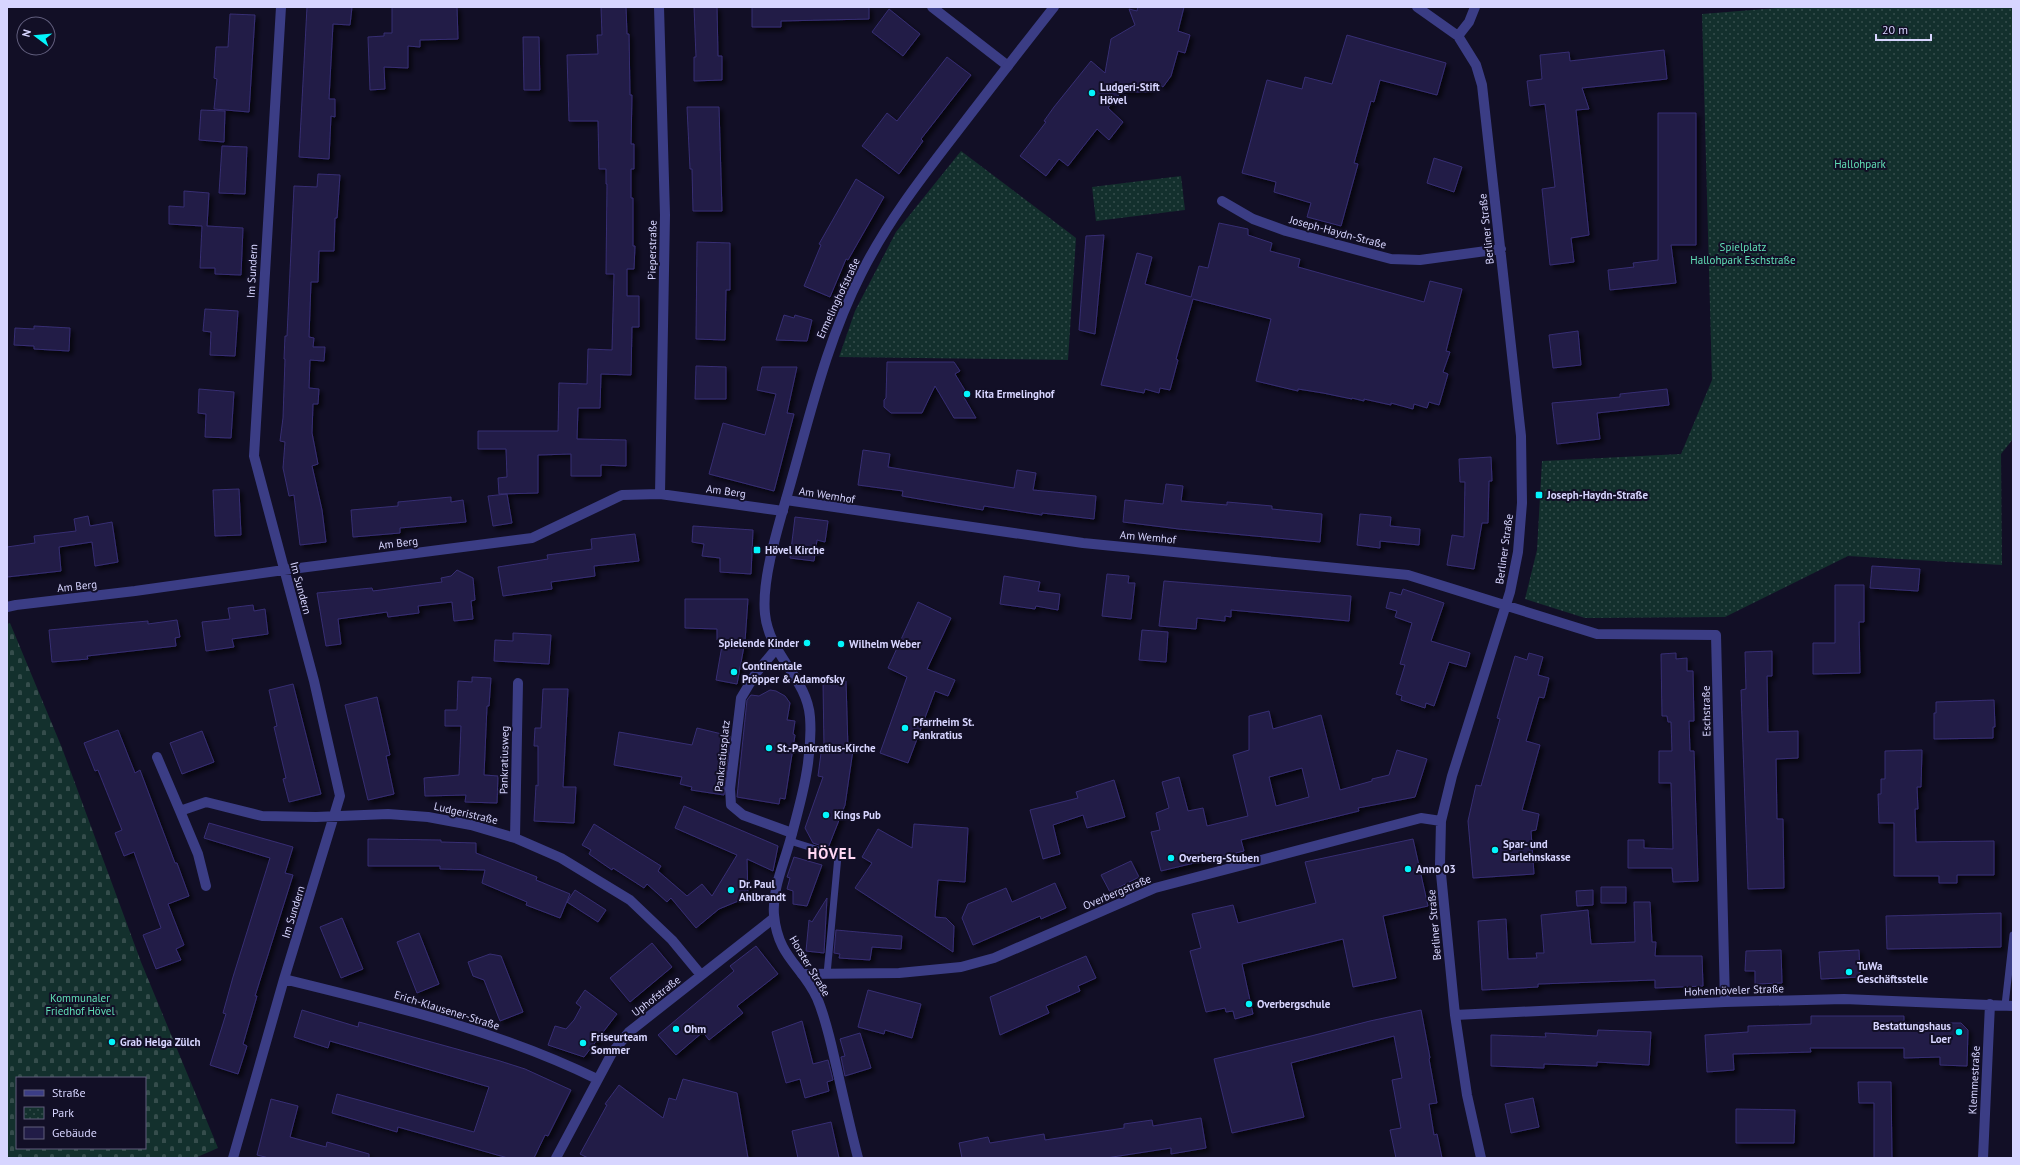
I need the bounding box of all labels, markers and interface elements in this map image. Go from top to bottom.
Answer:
north arrow [16,16,56,56]
scale bar [1876,16,1931,42]
text: 20 m [1882,22,1908,37]
text: N [19,28,34,39]
place label: Ludgeri-Stift Hövel [1100,80,1160,107]
marker: Ludgeri-Stift Hövel [1087,88,1097,98]
park label: Hallohpark [1834,157,1887,171]
street label: Berliner Straße [1475,193,1497,265]
street label: Joseph-Haydn-Straße [1287,212,1388,252]
street label: Pieperstraße [644,220,660,280]
park label: Spielplatz Hallohpark Eschstraße [1690,240,1796,267]
street label: Im Sundern [244,244,260,298]
street label: Ermelinghofstraße [813,255,863,340]
place label: Kita Ermelinghof [975,387,1056,401]
marker: Kita Ermelinghof [962,389,972,399]
street label: Am Berg [705,481,747,501]
street label: Am Wemhof [798,484,857,506]
place label: Joseph-Haydn-Straße [1546,488,1648,502]
marker: Joseph-Haydn-Straße [1534,490,1544,500]
street label: Berliner Straße [1492,512,1516,585]
street label: Am Wemhof [1119,528,1177,546]
street label: Am Berg [377,534,419,552]
place label: Hövel Kirche [765,543,825,557]
marker: Hövel Kirche [752,545,762,555]
street label: Im Sundern [287,560,315,616]
street label: Am Berg [56,577,98,595]
place label: Spielende Kinder [718,636,799,650]
place label: Wilhelm Weber [849,637,921,651]
marker: Spielende Kinder [802,638,812,648]
marker: Wilhelm Weber [836,639,846,649]
place label: Continentale Pröpper & Adamofsky [742,659,846,686]
marker: Continentale Pröpper & Adamofsky [729,667,739,677]
street label: Eschstraße [1699,685,1713,737]
place label: Pfarrheim St. Pankratius [913,715,975,742]
street label: Pankratiusplatz [711,719,733,793]
marker: Pfarrheim St. Pankratius [900,723,910,733]
street label: Pankratiusweg [496,726,512,794]
place label: St.-Pankratius-Kirche [777,741,876,755]
marker: St.-Pankratius-Kirche [764,743,774,753]
street label: Ludgeristraße [433,799,500,827]
place label: Kings Pub [834,808,881,822]
marker: Kings Pub [821,810,831,820]
place label: Spar- und Darlehnskasse [1503,837,1571,864]
district label: HÖVEL [808,844,856,863]
marker: Spar- und Darlehnskasse [1490,845,1500,855]
place label: Overberg-Stuben [1179,851,1259,865]
marker: Overberg-Stuben [1166,853,1176,863]
place label: Anno 03 [1416,862,1456,876]
marker: Anno 03 [1403,864,1413,874]
street label: Overbergstraße [1081,871,1154,913]
place label: Dr. Paul Ahlbrandt [739,877,786,904]
street label: Im Sundern [278,884,308,940]
marker: Dr. Paul Ahlbrandt [726,885,736,895]
street label: Berliner Straße [1424,889,1444,961]
street label: Horster Straße [786,933,834,999]
place label: TuWa Geschäftsstelle [1857,959,1929,986]
marker: TuWa Geschäftsstelle [1844,967,1854,977]
street label: Uphofstraße [629,972,684,1019]
street label: Hohenhöveler Straße [1684,981,1785,999]
street label: Erich-Klausener-Straße [393,987,502,1033]
park label: Kommunaler Friedhof Hövel [45,991,115,1018]
place label: Overbergschule [1257,997,1331,1011]
marker: Overbergschule [1244,999,1254,1009]
place label: Bestattungshaus Loer [1873,1019,1951,1046]
place label: Ohm [684,1022,706,1036]
marker: Ohm [671,1024,681,1034]
marker: Bestattungshaus Loer [1954,1027,1964,1037]
place label: Friseurteam Sommer [591,1030,648,1057]
place label: Grab Helga Zülch [120,1035,201,1049]
marker: Grab Helga Zülch [107,1037,117,1047]
marker: Friseurteam Sommer [578,1038,588,1048]
street label: Klemmestraße [1965,1045,1983,1115]
legend [16,1077,146,1149]
text: Straße [52,1085,86,1100]
text: Park [52,1105,74,1120]
text: Gebäude [52,1125,97,1140]

